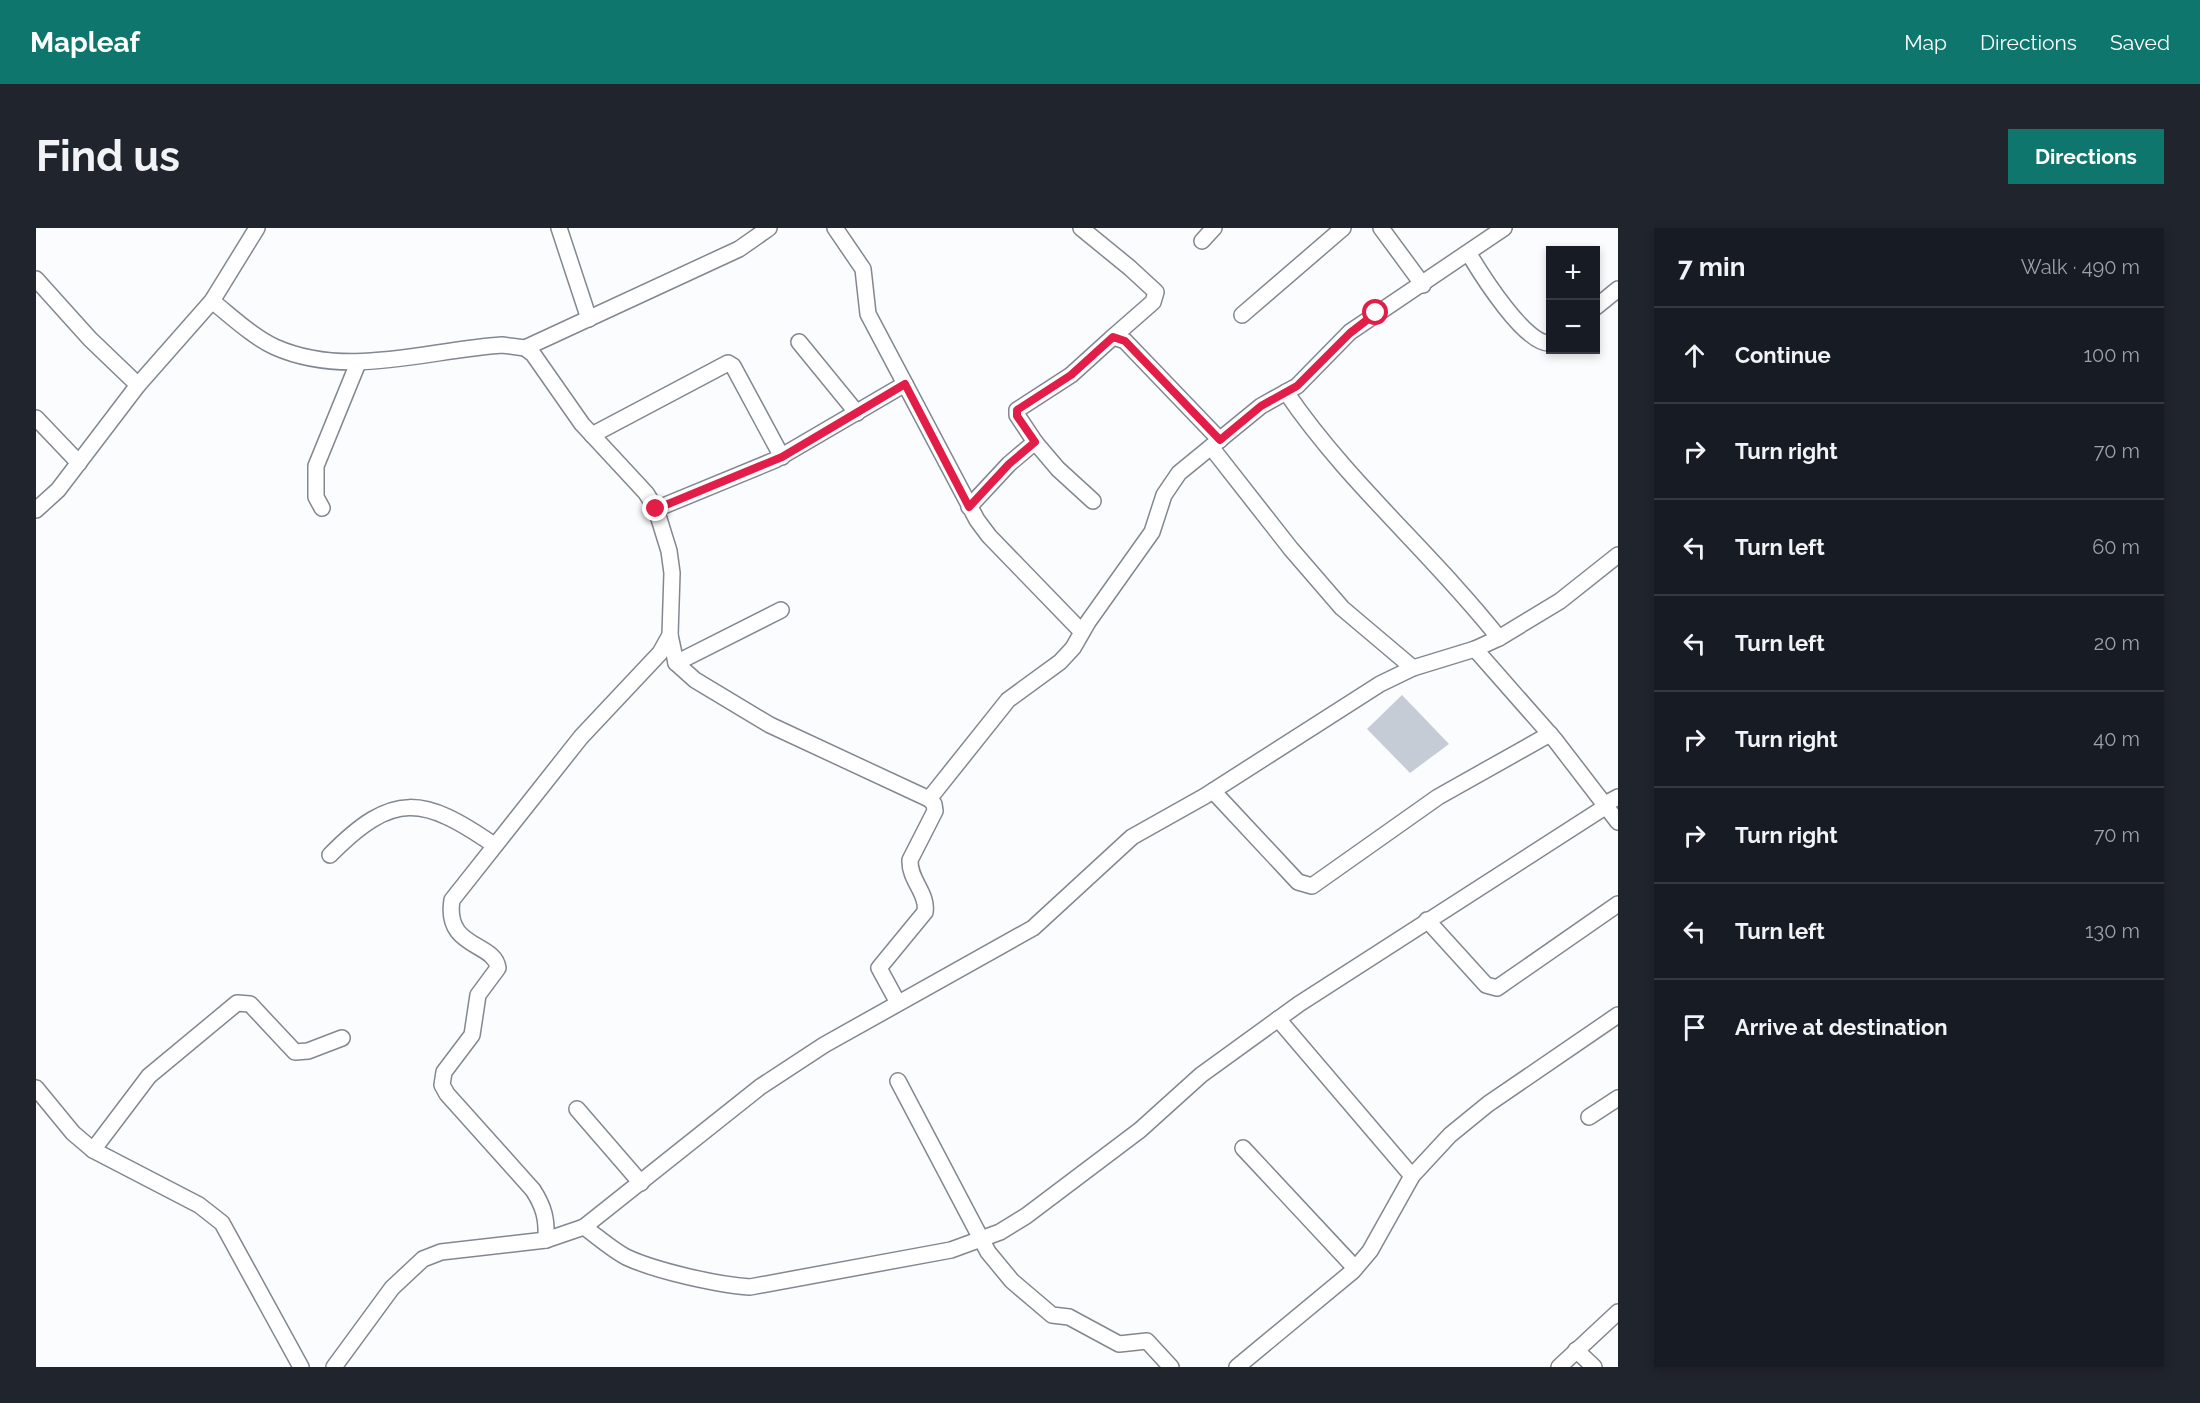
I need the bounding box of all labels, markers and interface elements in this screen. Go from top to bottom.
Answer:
text: Mapleaf [30,26,140,59]
text: Map [1904,30,1947,55]
text: Directions [1980,30,2077,55]
text: Saved [2110,30,2170,55]
button: Directions [2008,129,2164,184]
text: Find us [36,132,180,181]
map controls [1546,246,1600,354]
button: + [1546,246,1600,300]
text: 7 min [1678,252,1745,282]
text: Walk · 490 m [2021,255,2140,279]
route start [1362,299,1388,325]
button: − [1546,300,1600,354]
icon: ahead [1678,339,1711,372]
text: Continue [1735,342,1831,368]
text: 100 m [2083,343,2140,367]
icon: right [1678,435,1711,468]
text: Turn right [1735,438,1838,464]
text: 70 m [2094,439,2140,463]
route end [642,495,668,521]
icon: left [1678,531,1711,564]
text: Turn left [1735,534,1825,560]
text: 60 m [2092,535,2140,559]
icon: left [1678,627,1711,660]
text: Turn left [1735,630,1825,656]
text: 20 m [2094,631,2140,655]
icon: right [1678,723,1711,756]
text: Turn right [1735,726,1838,752]
text: 40 m [2093,727,2140,751]
icon: right [1678,819,1711,852]
text: Turn right [1735,822,1838,848]
text: 70 m [2094,823,2140,847]
icon: left [1678,915,1711,948]
text: Turn left [1735,918,1825,944]
text: 130 m [2085,919,2140,943]
icon: arrive [1678,1011,1711,1044]
text: Arrive at destination [1735,1014,1948,1040]

